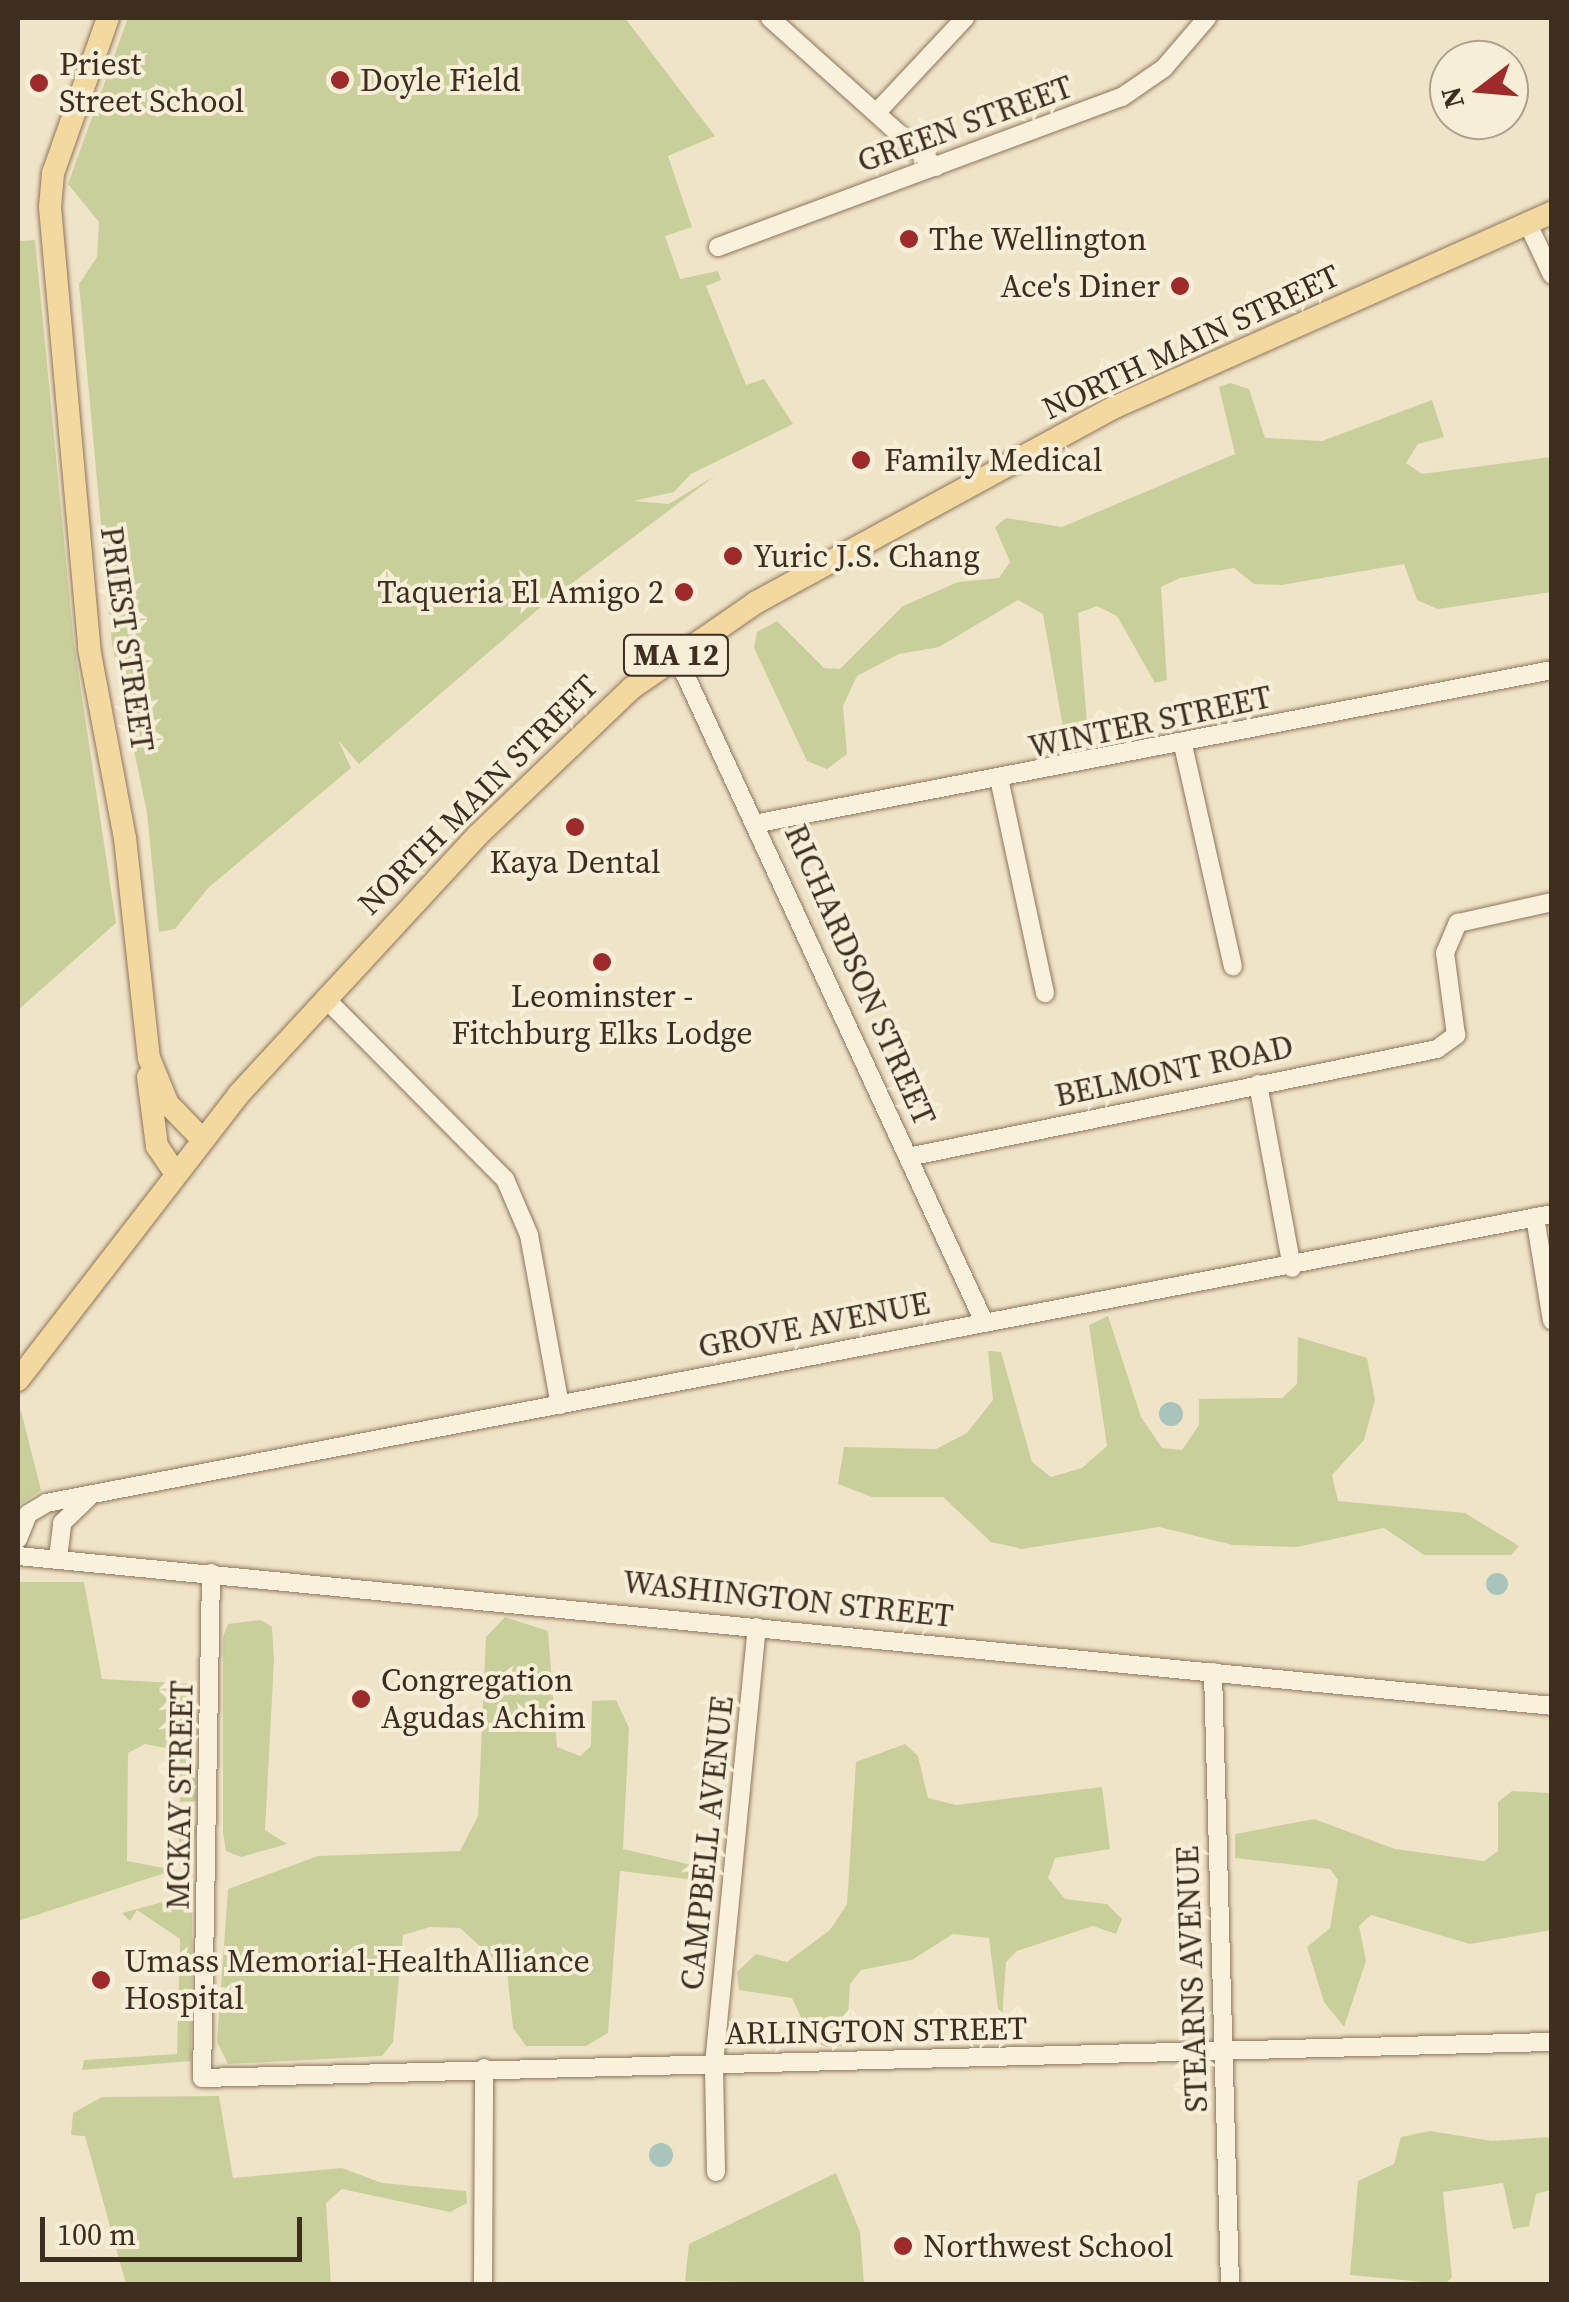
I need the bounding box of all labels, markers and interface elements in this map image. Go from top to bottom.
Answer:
north arrow [1429,40,1529,140]
place label: Priest Street School [59,46,244,121]
place label: Doyle Field [360,61,520,99]
street label: GREEN STREET [852,67,1078,181]
marker: Doyle Field [329,69,351,91]
marker: Priest Street School [28,72,50,94]
text: N [1431,83,1473,113]
place label: The Wellington [929,220,1148,258]
marker: The Wellington [898,228,920,250]
street label: NORTH MAIN STREET [1036,256,1346,428]
place label: Ace's Diner [1000,267,1160,305]
marker: Ace's Diner [1169,275,1191,297]
place label: Family Medical [884,441,1102,479]
marker: Family Medical [848,447,874,473]
street label: PRIEST STREET [92,524,162,754]
place label: Yuric J.S. Chang [753,537,980,575]
marker: Yuric J.S. Chang [722,545,744,567]
place label: Taqueria El Amigo 2 [377,573,664,611]
marker: Taqueria El Amigo 2 [673,581,695,603]
road number: MA 12 [621,630,731,680]
street label: NORTH MAIN STREET [350,667,606,923]
street label: WINTER STREET [1025,678,1275,766]
marker: Kaya Dental [564,816,586,838]
street label: RICHARDSON STREET [776,819,944,1131]
place label: Kaya Dental [489,843,661,881]
marker: Leominster - Fitchburg Elks Lodge [591,951,613,973]
place label: Leominster - Fitchburg Elks Lodge [451,978,753,1053]
street label: BELMONT ROAD [1051,1027,1297,1115]
street label: GROVE AVENUE [695,1284,933,1366]
street label: WASHINGTON STREET [621,1563,955,1635]
place label: Congregation Agudas Achim [381,1662,586,1737]
street label: MCKAY STREET [159,1680,201,1910]
marker: Congregation Agudas Achim [350,1688,372,1710]
street label: CAMPBELL AVENUE [672,1694,742,1992]
street label: STEARNS AVENUE [1168,1845,1216,2113]
place label: Umass Memorial-HealthAlliance Hospital [124,1943,590,2018]
marker: Umass Memorial-HealthAlliance Hospital [88,1967,114,1993]
street label: ARLINGTON STREET [724,2009,1028,2053]
scale bar [45,2197,308,2259]
text: 100 m [57,2214,136,2255]
place label: Northwest School [923,2227,1174,2265]
marker: Northwest School [892,2235,914,2257]

